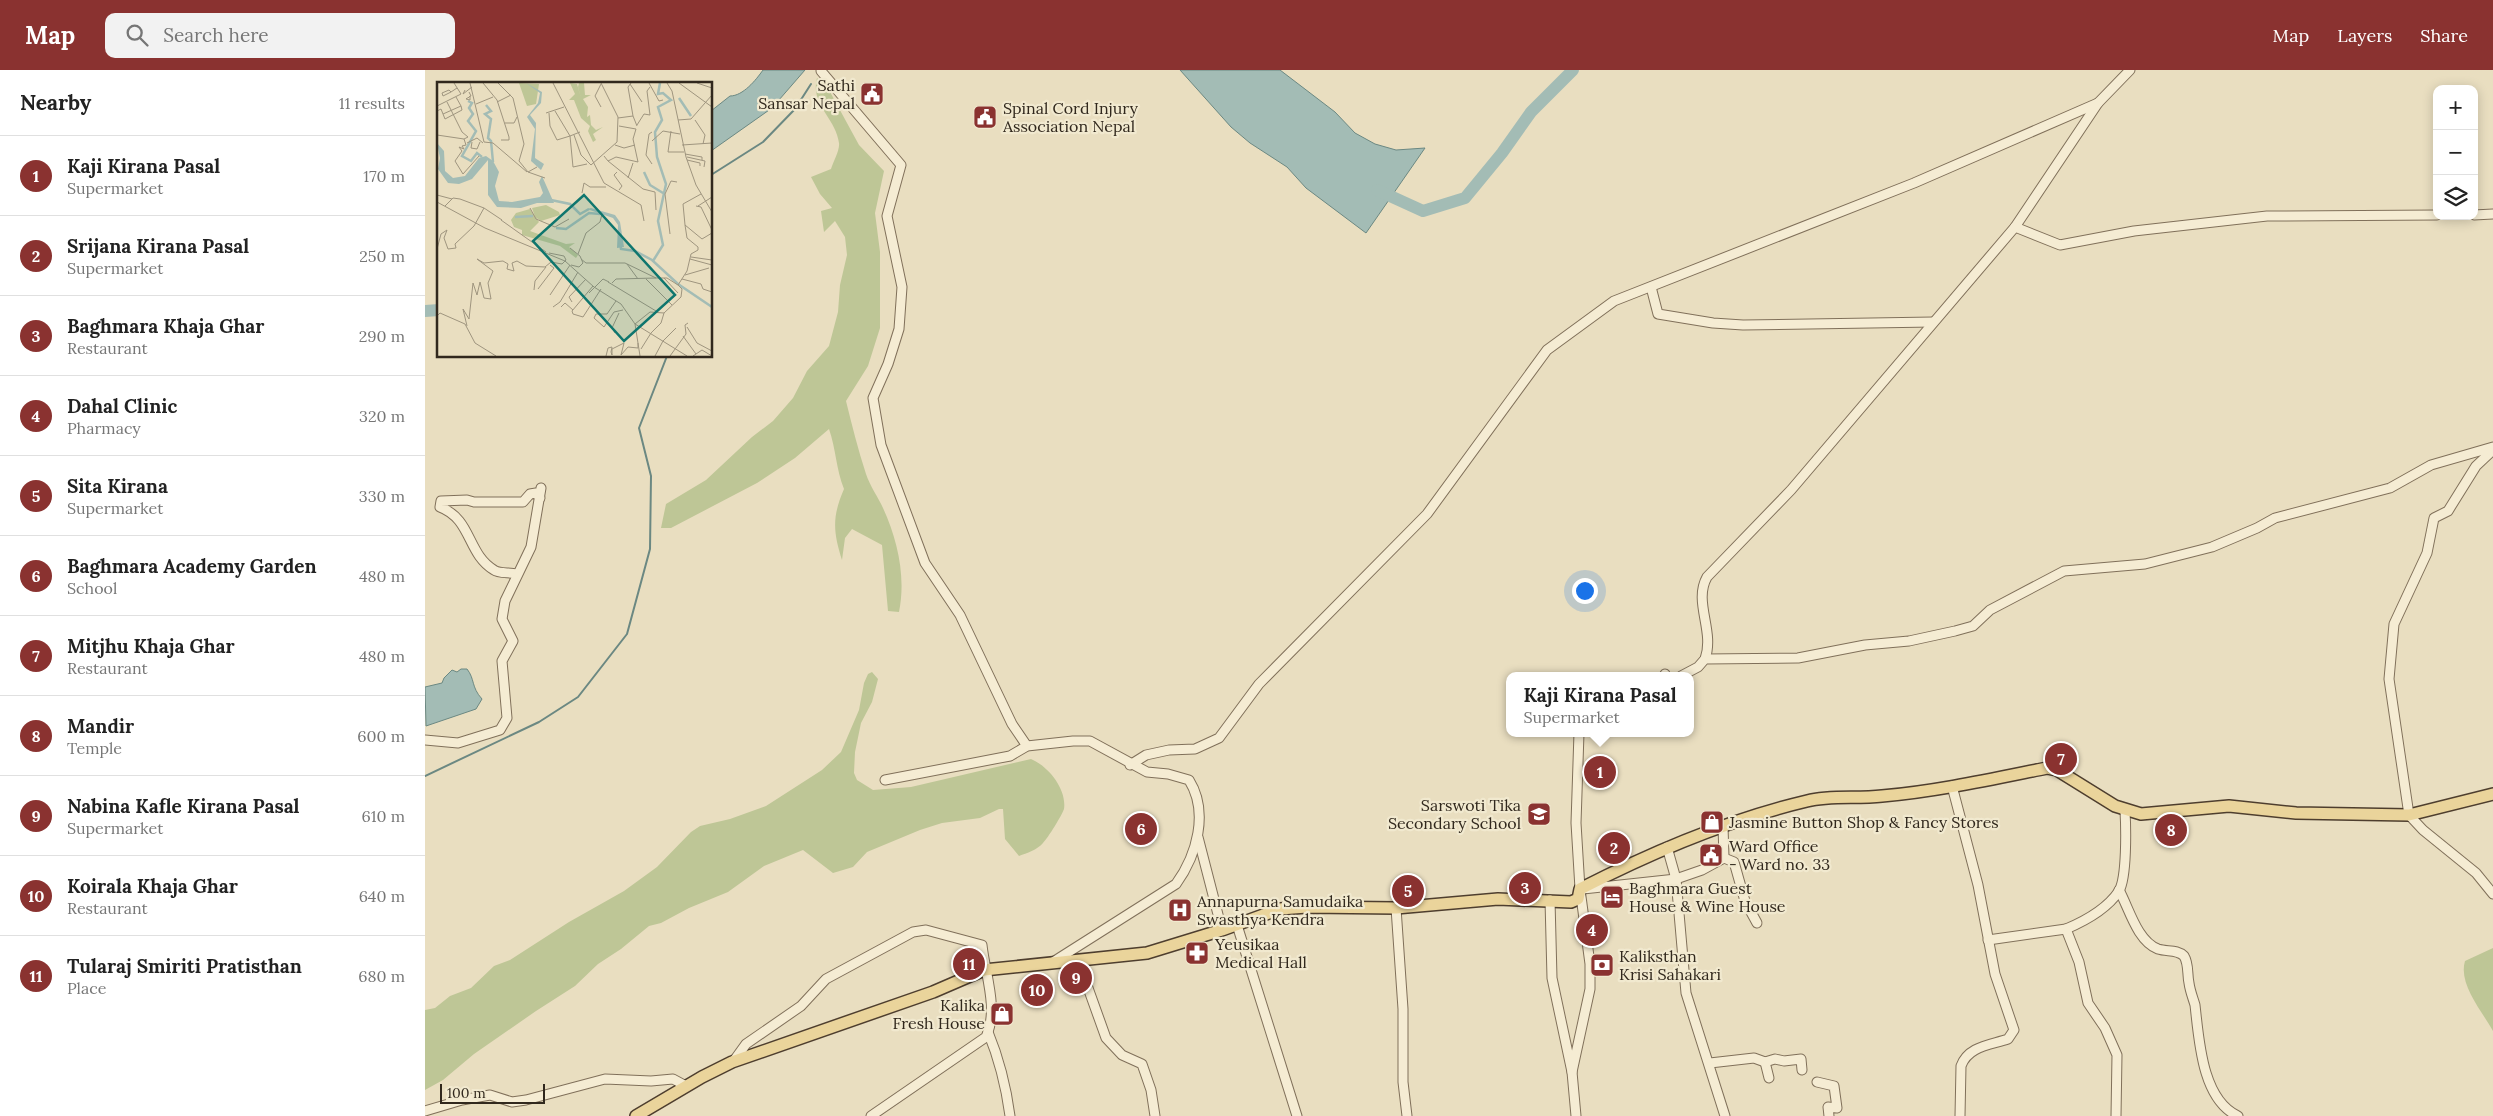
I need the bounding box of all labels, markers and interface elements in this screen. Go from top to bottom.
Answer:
search box [105,13,455,58]
text: Map [25,20,75,51]
icon: search [123,21,151,49]
text: Search here [163,23,269,47]
text: Map [2273,24,2309,47]
text: Layers [2337,24,2392,47]
text: Share [2420,24,2468,47]
place label: Sathi Sansar Nepal [758,75,855,113]
public building icon: Sathi Sansar Nepal [859,81,885,107]
inset map [437,82,713,358]
map controls [2433,85,2478,220]
button: + [2433,85,2478,130]
text: Nearby [20,89,91,116]
text: 11 results [339,93,405,113]
place label: Spinal Cord Injury Association Nepal [1002,98,1138,136]
public building icon: Spinal Cord Injury Association Nepal [972,104,998,130]
button: − [2433,130,2478,175]
text: Kaji Kirana Pasal [67,154,220,178]
text: 1 [33,166,39,186]
text: 170 m [363,166,405,186]
button: layers [2433,175,2478,220]
text: Supermarket [67,178,163,198]
text: Srijana Kirana Pasal [67,234,249,258]
text: 2 [32,246,40,266]
text: 250 m [359,246,405,266]
text: Supermarket [67,258,163,278]
text: Baghmara Khaja Ghar [67,314,264,338]
text: 3 [32,326,40,346]
text: 290 m [359,326,405,346]
text: Restaurant [67,338,148,358]
text: Dahal Clinic [67,394,177,418]
text: 4 [32,406,40,426]
text: 320 m [359,406,405,426]
text: Pharmacy [67,418,141,438]
text: Sita Kirana [67,474,168,498]
text: 5 [32,486,40,506]
text: 330 m [359,486,405,506]
text: Supermarket [67,498,163,518]
text: Baghmara Academy Garden [67,554,317,578]
text: 6 [31,566,41,586]
text: 480 m [359,566,405,586]
text: School [67,578,117,598]
your location [1572,578,1598,604]
text: Mitjhu Khaja Ghar [67,634,235,658]
text: 7 [32,646,40,666]
text: 480 m [359,646,405,666]
text: Restaurant [67,658,148,678]
popup [1506,672,1694,737]
text: Kaji Kirana Pasal [1523,683,1677,707]
text: Supermarket [1523,707,1620,727]
text: Mandir [67,714,134,738]
text: 8 [31,726,41,746]
text: 600 m [357,726,405,746]
text: Temple [67,738,122,758]
pin: 7 [2045,740,2077,778]
pin: 1 [1584,753,1616,791]
text: Nabina Kafle Kirana Pasal [67,794,300,818]
place label: Sarswoti Tika Secondary School [1388,795,1521,833]
school or university icon: Sarswoti Tika Secondary School [1526,801,1552,827]
text: 9 [31,806,41,826]
text: 610 m [361,806,405,826]
shop icon: Jasmine Button Shop & Fancy Stores [1699,809,1725,835]
pin: 6 [1125,810,1157,848]
pin: 8 [2155,811,2187,849]
place label: Jasmine Button Shop & Fancy Stores [1728,812,1999,832]
text: Supermarket [67,818,163,838]
pin: 2 [1598,829,1630,867]
place label: Ward Office - Ward no. 33 [1729,836,1830,874]
public building icon: Ward Office - Ward no. 33 [1698,842,1724,868]
pin: 3 [1509,869,1541,907]
pin: 5 [1392,872,1424,910]
text: Koirala Khaja Ghar [67,874,238,898]
place label: Baghmara Guest House & Wine House [1629,878,1786,916]
hotel icon: Baghmara Guest House & Wine House [1599,884,1625,910]
text: 10 [28,886,44,906]
text: 640 m [359,886,405,906]
place label: Annapurna Samudaika Swasthya Kendra [1196,891,1363,929]
hospital icon: Annapurna Samudaika Swasthya Kendra [1167,897,1193,923]
text: Restaurant [67,898,148,918]
pin: 4 [1576,911,1608,949]
place label: Yeusikaa Medical Hall [1214,934,1307,972]
pharmacy icon: Yeusikaa Medical Hall [1184,940,1210,966]
pin: 11 [953,945,985,983]
place label: Kaliksthan Krisi Sahakari [1619,946,1721,984]
bank icon: Kaliksthan Krisi Sahakari [1589,952,1615,978]
text: Tularaj Smiriti Pratisthan [67,954,302,978]
pin: 9 [1060,959,1092,997]
text: 11 [30,966,43,986]
text: 680 m [358,966,405,986]
pin: 10 [1021,971,1053,1009]
text: Place [67,978,106,998]
place label: Kalika Fresh House [893,995,985,1033]
shop icon: Kalika Fresh House [989,1001,1015,1027]
scale bar [440,1081,545,1104]
text: 100 m [447,1084,486,1102]

